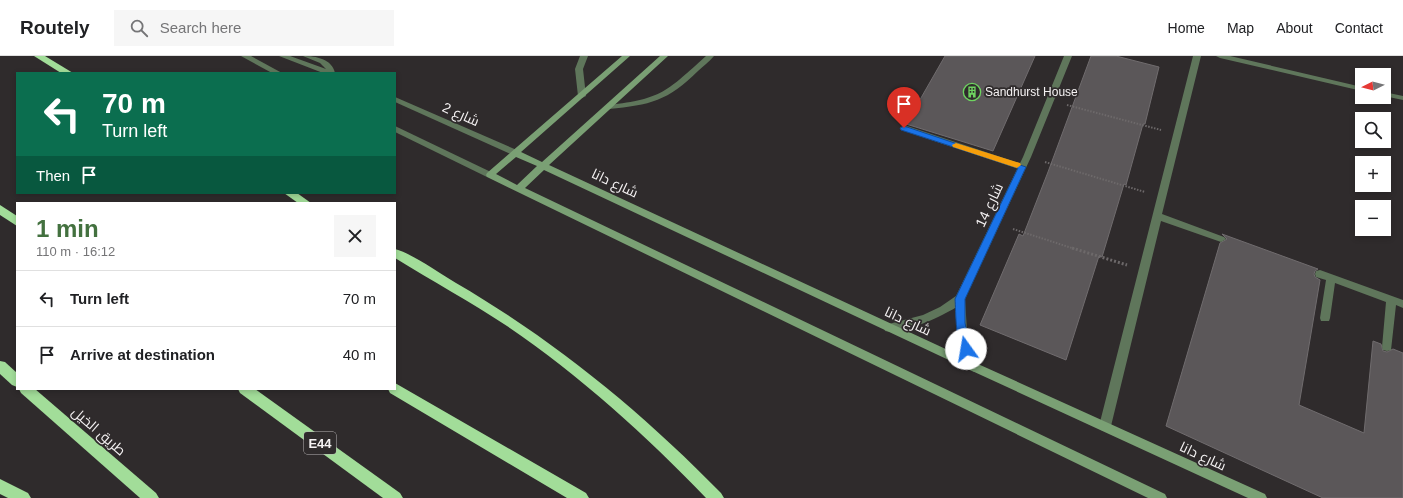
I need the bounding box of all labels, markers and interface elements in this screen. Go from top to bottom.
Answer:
search box [114,10,394,46]
text: Routely [20,17,90,38]
icon: search [128,17,150,39]
text: Search here [160,19,241,36]
text: Home [1168,20,1205,36]
text: Map [1227,20,1254,36]
text: About [1276,20,1313,36]
text: Contact [1335,20,1383,36]
north arrow [1355,68,1391,104]
map controls [1355,68,1391,236]
building icon: Sandhurst House [962,82,982,102]
place label: Sandhurst House [985,85,1078,99]
pin [887,87,921,128]
icon: left [36,88,88,140]
text: 70 m [102,88,166,119]
icon: arrive [893,93,915,115]
street label: شارع 2 [440,99,482,130]
button: search [1355,112,1391,148]
text: Turn left [102,121,167,141]
button: + [1355,156,1391,192]
icon: arrive [78,164,100,186]
street label: شارع دانا [589,165,641,202]
text: Then [36,167,70,184]
street label: شارع 14 [972,181,1007,230]
button: − [1355,200,1391,236]
text: 1 min [36,215,99,242]
button: close [334,215,376,257]
text: 110 m · 16:12 [36,244,115,259]
icon: left [36,288,58,310]
text: Turn left [70,290,129,307]
text: 70 m [343,290,376,307]
street label: شارع دانا [882,303,934,340]
position arrow [945,328,987,370]
icon: arrive [36,344,58,366]
text: Arrive at destination [70,346,215,363]
text: 40 m [343,346,376,363]
street label: طريق الخيل [68,403,129,459]
road number: E44 [304,432,336,454]
street label: شارع دانا [1177,438,1229,475]

